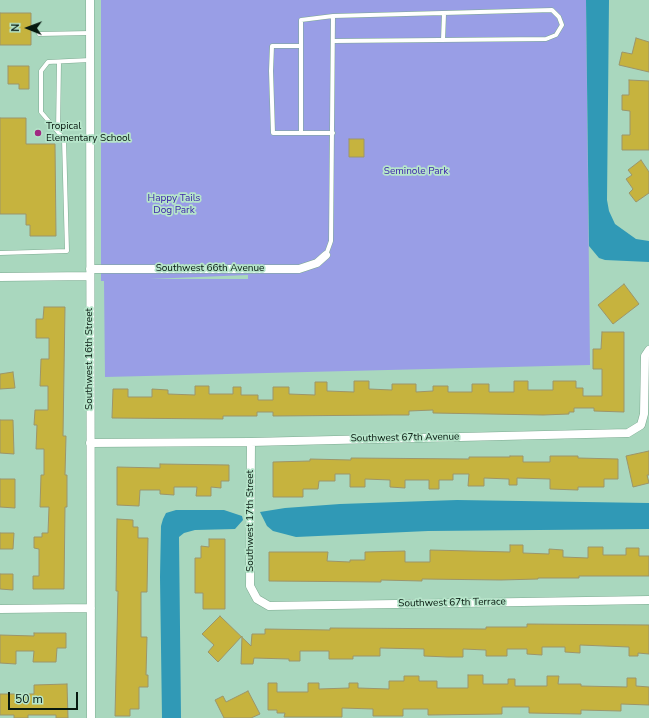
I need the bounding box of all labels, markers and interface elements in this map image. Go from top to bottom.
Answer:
north arrow [8,8,48,48]
text: N [8,24,23,32]
place label: Tropical Elementary School [46,121,131,144]
marker: Tropical Elementary School [33,128,43,138]
park label: Seminole Park [384,166,448,178]
park label: Happy Tails Dog Park [148,193,200,216]
street label: Southwest 66th Avenue [156,263,264,275]
street label: Southwest 16th Street [84,308,96,410]
street label: Southwest 67th Avenue [351,431,459,445]
street label: Southwest 17th Street [245,470,257,572]
street label: Southwest 67th Terrace [398,596,506,610]
scale bar [10,684,80,710]
text: 50 m [15,691,43,707]

